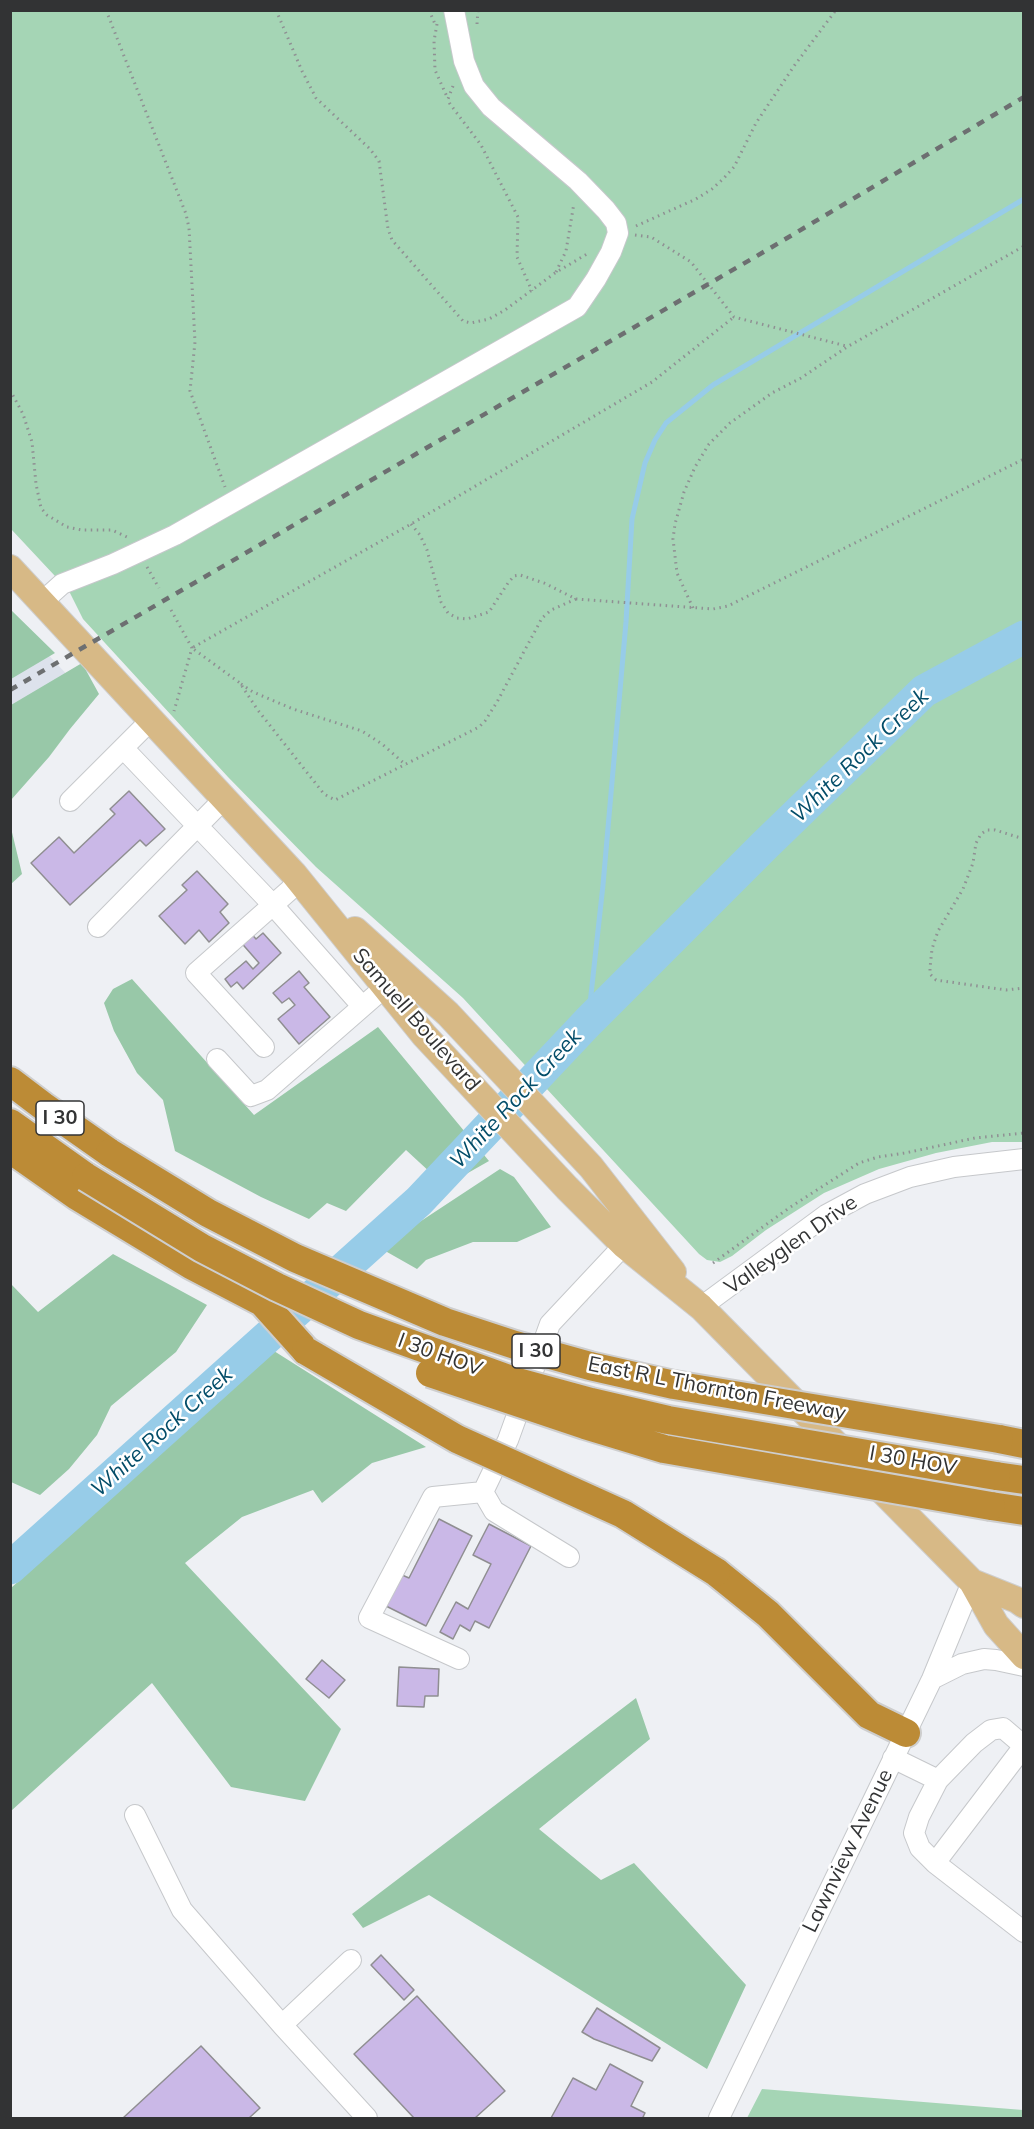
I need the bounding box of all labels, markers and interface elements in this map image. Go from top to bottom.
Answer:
water label: White Rock Creek [786,683,934,829]
street label: Samuell Boulevard [347,943,485,1097]
water label: White Rock Creek [444,1024,588,1174]
road number: I 30 [36,1101,84,1135]
street label: Valleyglen Drive [720,1190,862,1300]
street label: I 30 HOV [394,1328,486,1382]
road number: I 30 [512,1334,560,1368]
street label: East R L Thornton Freeway [586,1352,848,1426]
water label: White Rock Creek [86,1361,238,1503]
street label: I 30 HOV [867,1441,959,1481]
street label: Lawnview Avenue [798,1765,898,1937]

